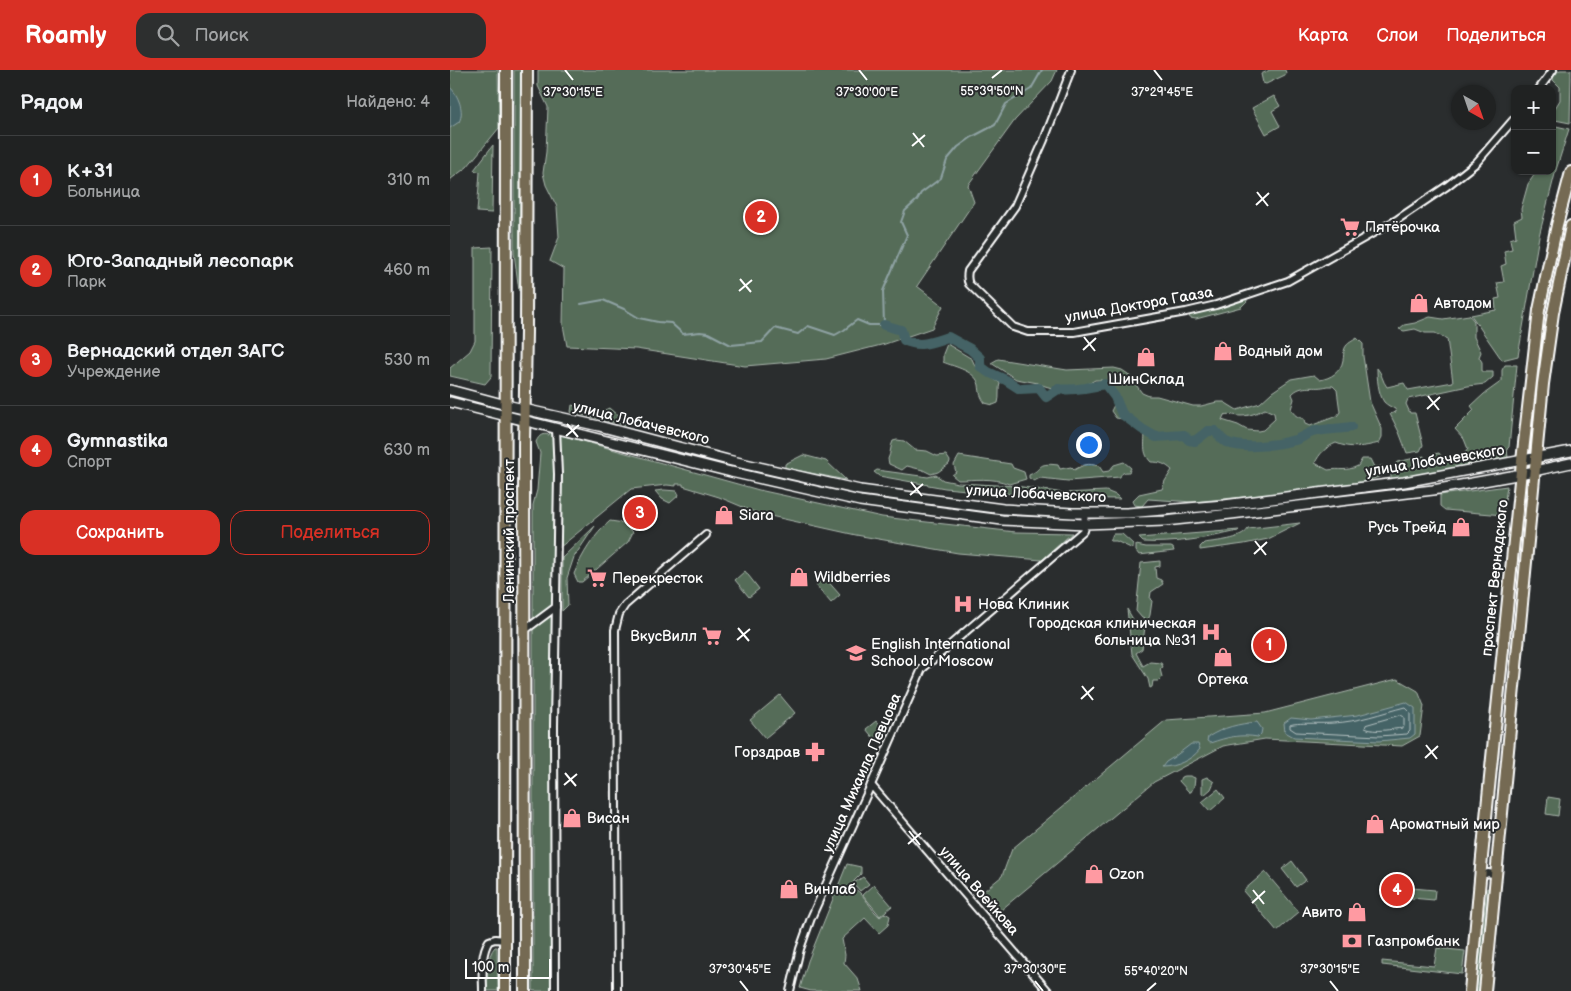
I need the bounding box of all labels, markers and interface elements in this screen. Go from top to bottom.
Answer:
search box [136,13,486,58]
text: Roamly [25,21,106,50]
icon: search [154,21,182,49]
text: Поиск [194,24,249,47]
text: Карта [1298,25,1348,46]
text: Слои [1376,25,1418,46]
text: Поделиться [1446,25,1546,46]
text: 55°39'50"N [960,84,1024,99]
text: 37°30'15"E [543,85,603,100]
text: 37°30'00"E [836,85,898,100]
text: 37°29'45"E [1131,85,1193,100]
north arrow [1451,85,1496,130]
map controls [1511,85,1556,175]
button: + [1511,85,1556,130]
text: Рядом [20,90,83,115]
text: Найдено: 4 [346,93,430,112]
button: − [1511,130,1556,175]
text: К+31 [67,160,113,183]
text: 1 [33,171,39,190]
text: 310 m [387,171,430,190]
text: Больница [67,183,140,202]
pin: 2 [745,198,777,236]
supermarket icon: Пятёрочка [1339,216,1361,238]
place label: Пятёрочка [1365,218,1440,237]
text: Юго-Западный лесопарк [67,250,293,273]
text: 2 [31,261,41,280]
text: 460 m [384,261,430,280]
text: Парк [67,273,106,292]
street label: улица Доктора Гааза [1064,283,1215,327]
shop icon: Автодом [1408,292,1430,314]
place label: Автодом [1433,294,1492,313]
text: Вернадский отдел ЗАГС [67,340,284,363]
shop icon: Водный дом [1212,340,1234,362]
place label: Водный дом [1238,342,1323,361]
shop icon: ШинСклад [1135,346,1157,368]
text: 3 [31,351,41,370]
text: 530 m [384,351,430,370]
text: Учреждение [67,363,160,382]
place label: ШинСклад [1108,370,1184,389]
street label: улица Лобачевского [571,397,711,449]
text: Gymnastika [67,430,168,453]
your location [1076,432,1102,458]
text: 4 [31,441,41,460]
text: 630 m [383,441,430,460]
street label: улица Лобачевского [1364,441,1506,481]
text: Спорт [67,453,112,472]
street label: Ленинский проспект [500,459,519,604]
street label: улица Лобачевского [965,481,1107,507]
pin: 3 [624,494,656,532]
street label: проспект Вернадского [1477,499,1513,657]
shop icon: Siara [713,504,735,526]
place label: Siara [739,506,774,525]
button: Сохранить [20,510,220,555]
button: Поделиться [230,510,430,555]
shop icon: Русь Трейд [1450,516,1472,538]
place label: Русь Трейд [1368,518,1446,537]
shop icon: Wildberries [788,566,810,588]
supermarket icon: Перекресток [586,567,608,589]
place label: Wildberries [814,568,891,587]
place label: Перекресток [612,569,703,588]
hospital icon: Нова Клиник [952,593,974,615]
place label: Нова Клиник [978,595,1069,614]
place label: Городская клиническая больница №31 [1028,614,1196,650]
hospital icon: Городская клиническая больница №31 [1200,621,1222,643]
supermarket icon: ВкусВилл [701,625,723,647]
pin: 1 [1253,626,1285,664]
place label: ВкусВилл [630,627,697,646]
place label: English International School of Moscow [871,635,1010,671]
school or university icon: English International School of Moscow [845,642,867,664]
shop icon: Ортека [1212,646,1234,668]
place label: Ортека [1198,670,1249,689]
street label: улица Михаила Певцова [818,690,906,856]
pharmacy icon: Горздрав [804,741,826,763]
place label: Горздрав [734,743,800,762]
shop icon: Висан [561,807,583,829]
place label: Висан [587,809,630,828]
shop icon: Ароматный мир [1364,813,1386,835]
place label: Ароматный мир [1389,815,1500,834]
street label: улица Воейкова [935,842,1023,940]
shop icon: Ozon [1083,863,1105,885]
place label: Ozon [1109,865,1144,884]
pin: 4 [1381,871,1413,909]
shop icon: Винлаб [778,878,800,900]
place label: Винлаб [804,880,856,899]
shop icon: Авито [1346,901,1368,923]
place label: Авито [1301,903,1342,922]
bank icon: Газпромбанк [1341,930,1363,952]
place label: Газпромбанк [1367,932,1460,951]
scale bar [465,956,551,979]
text: 100 m [472,959,509,976]
text: 37°30'45"E [709,962,771,977]
text: 37°30'30"E [1004,962,1066,977]
text: 37°30'15"E [1300,962,1360,977]
text: 55°40'20"N [1124,964,1188,979]

